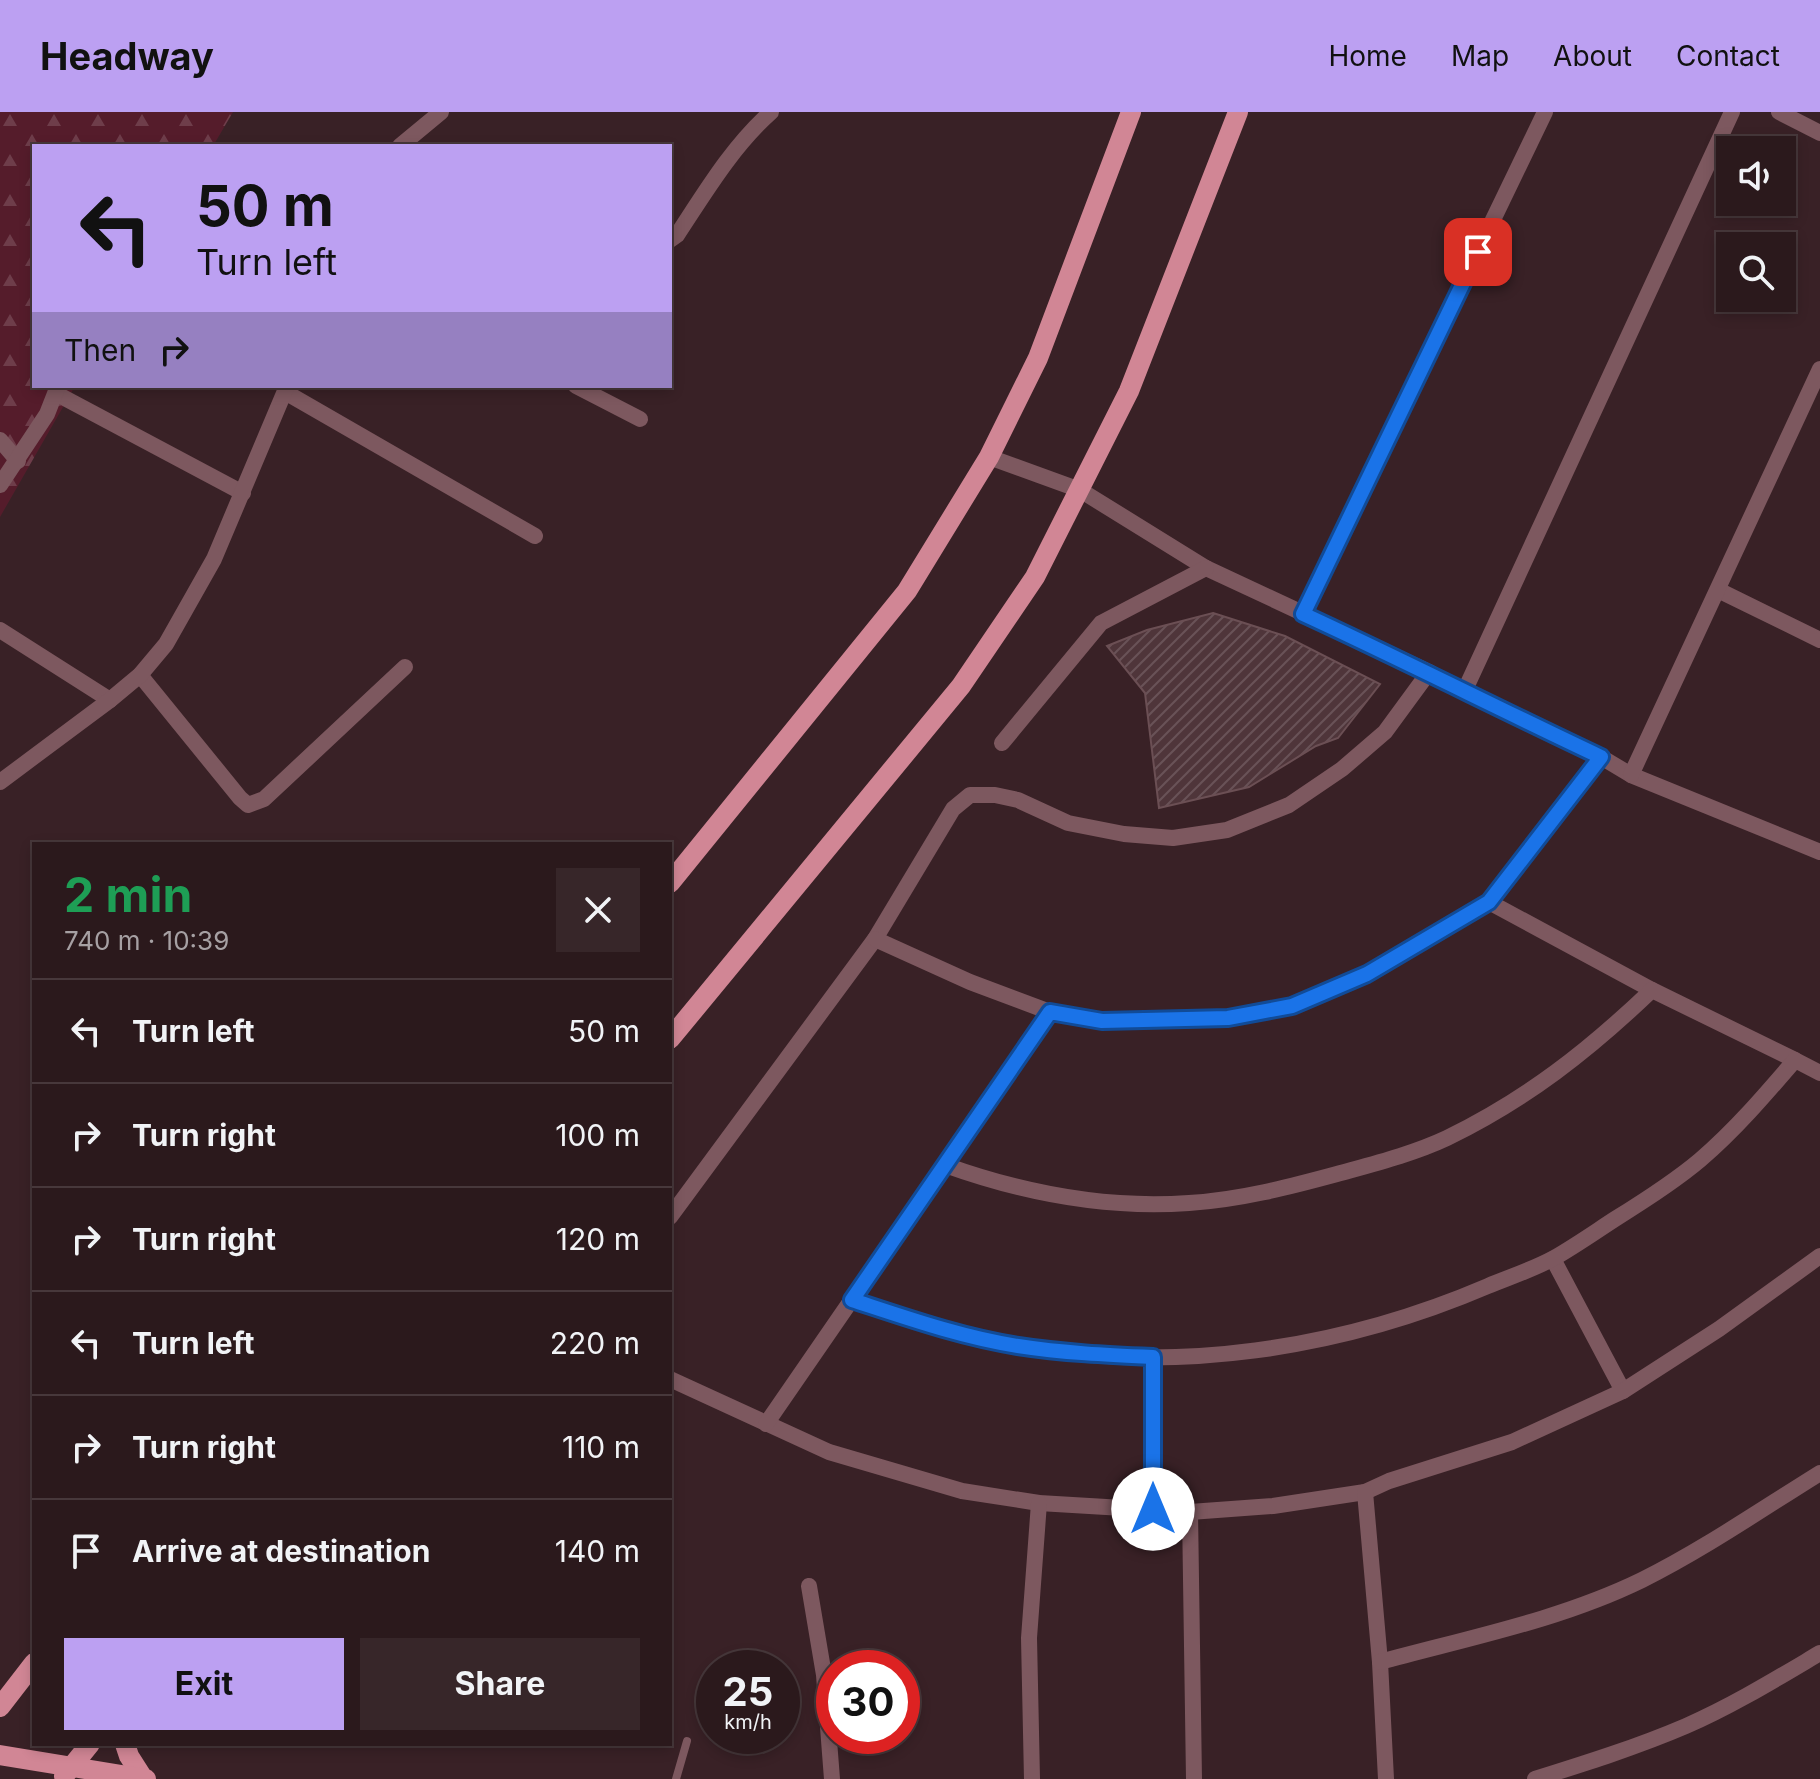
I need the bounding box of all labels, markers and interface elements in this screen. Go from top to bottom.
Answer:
text: Headway [40,33,214,79]
text: Home [1328,39,1407,73]
text: Map [1451,39,1509,73]
text: About [1553,39,1632,73]
text: Contact [1676,39,1780,73]
map controls [1716,136,1796,312]
button: sound [1716,136,1796,216]
text: 50 m [196,172,334,240]
icon: left [64,176,168,280]
pin [1444,218,1512,286]
icon: arrive [1456,230,1500,274]
button: search [1716,232,1796,312]
text: Turn left [196,240,337,284]
icon: right [152,328,196,372]
text: Then [64,332,136,368]
text: 2 min [64,865,192,924]
button: close [556,868,640,952]
text: 740 m · 10:39 [64,925,229,956]
icon: left [64,1009,108,1053]
text: Turn left [132,1013,254,1049]
text: 50 m [568,1013,640,1049]
icon: right [64,1113,108,1157]
text: Turn right [132,1117,276,1153]
text: 100 m [555,1117,640,1153]
icon: right [64,1217,108,1261]
text: Turn right [132,1221,276,1257]
text: 120 m [556,1221,640,1257]
icon: left [64,1321,108,1365]
text: Turn left [132,1325,254,1361]
text: 220 m [550,1325,640,1361]
icon: right [64,1425,108,1469]
text: Turn right [132,1429,276,1465]
text: 110 m [562,1429,640,1465]
position arrow [1111,1467,1195,1551]
icon: arrive [64,1529,108,1573]
text: Arrive at destination [132,1533,430,1569]
text: 140 m [555,1533,640,1569]
button: Exit [64,1638,344,1730]
button: Share [360,1638,640,1730]
speed limit sign: 30 [816,1650,920,1754]
text: 25 [723,1667,773,1716]
text: km/h [724,1710,772,1734]

